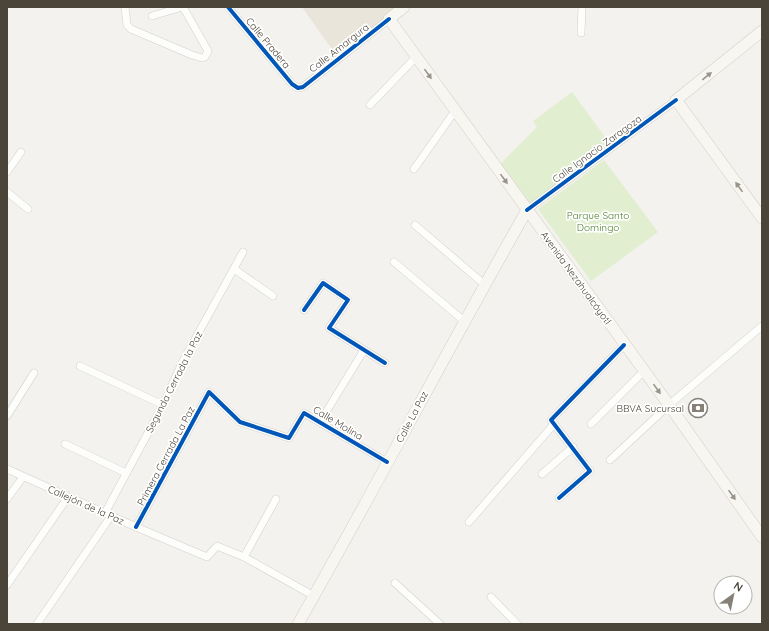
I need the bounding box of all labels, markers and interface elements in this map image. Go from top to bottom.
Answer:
street label: Calle Pradera [243,15,293,71]
street label: Calle Amargura [306,21,372,75]
one-way arrow [424,68,432,79]
one-way arrow [701,71,712,80]
street label: Calle Ignacio Zaragoza [550,112,644,186]
one-way arrow [500,174,508,184]
one-way arrow [735,182,743,192]
park label: Parque Santo Domingo [567,209,629,234]
street label: Avenida Nezahualcóyotl [538,229,614,327]
street label: Segunda Cerrada la Paz [143,329,205,435]
one-way arrow [653,383,661,394]
street label: Calle La Paz [393,389,431,445]
bank icon: BBVA Sucursal [687,397,709,419]
place label: BBVA Sucursal [616,402,684,415]
street label: Calle Molina [311,403,365,443]
street label: Primera Cerrada La Paz [134,404,198,508]
street label: Callejón de la Paz [46,482,126,528]
one-way arrow [728,489,736,500]
north arrow [713,575,753,615]
text: N [731,579,746,595]

